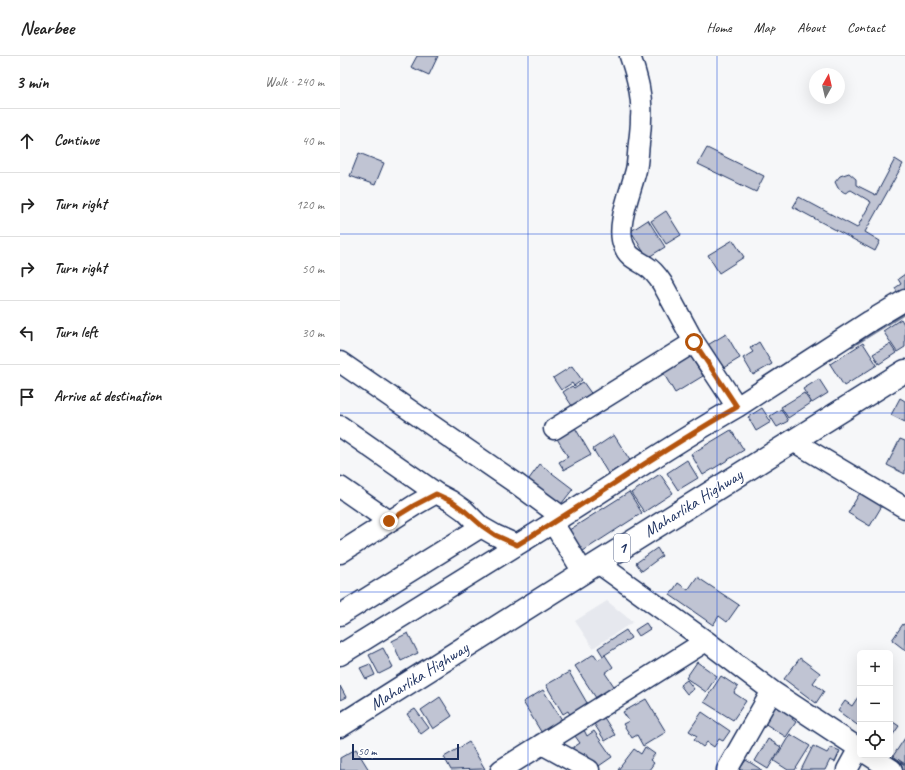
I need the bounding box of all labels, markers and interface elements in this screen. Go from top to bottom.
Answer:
text: Nearbee [20,16,74,40]
text: Home [706,19,732,36]
text: Map [754,19,775,36]
text: About [797,19,825,36]
text: Contact [847,19,885,36]
north arrow [809,68,845,104]
text: 3 min [16,72,49,93]
text: Walk · 240 m [265,74,324,90]
icon: ahead [16,130,38,152]
text: Continue [54,131,99,150]
text: 40 m [302,133,324,149]
icon: right [16,194,38,216]
text: Turn right [54,195,107,214]
text: 120 m [296,197,324,213]
icon: right [16,258,38,280]
text: Turn right [54,259,107,278]
text: 50 m [302,261,324,277]
icon: left [16,322,38,344]
text: Turn left [54,323,97,342]
text: 30 m [302,325,324,341]
route start [685,333,703,351]
icon: arrive [16,386,38,408]
text: Arrive at destination [54,387,161,406]
street label: Maharlika Highway [640,464,747,542]
route end [380,512,398,530]
road number: 1 [614,534,630,562]
street label: Maharlika Highway [366,637,473,715]
map controls [857,650,893,758]
button: + [857,650,893,686]
button: − [857,686,893,722]
button: locate [857,722,893,758]
scale bar [352,742,459,761]
text: 50 m [358,744,377,758]

